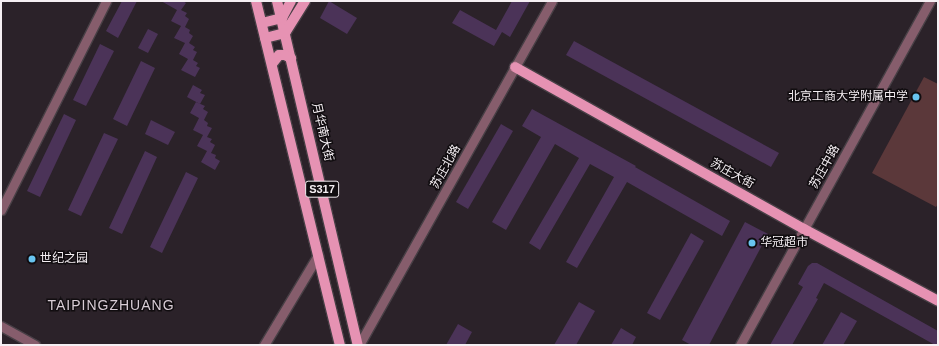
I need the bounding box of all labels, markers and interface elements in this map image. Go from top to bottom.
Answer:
place label: 北京工商大学附属中学 [788,90,908,104]
marker: 北京工商大学附属中学 [911,92,921,102]
street label: 月华南大街 [308,101,336,163]
street label: 苏庄北路 [428,143,464,191]
street label: 苏庄中路 [807,143,843,191]
street label: 苏庄大街 [708,156,756,192]
road number: S317 [305,180,339,198]
place label: 华冠超市 [760,236,808,250]
marker: 华冠超市 [747,238,757,248]
place label: 世纪之园 [40,252,88,266]
marker: 世纪之园 [27,254,37,264]
district label: TAIPINGZHUANG [47,297,175,313]

